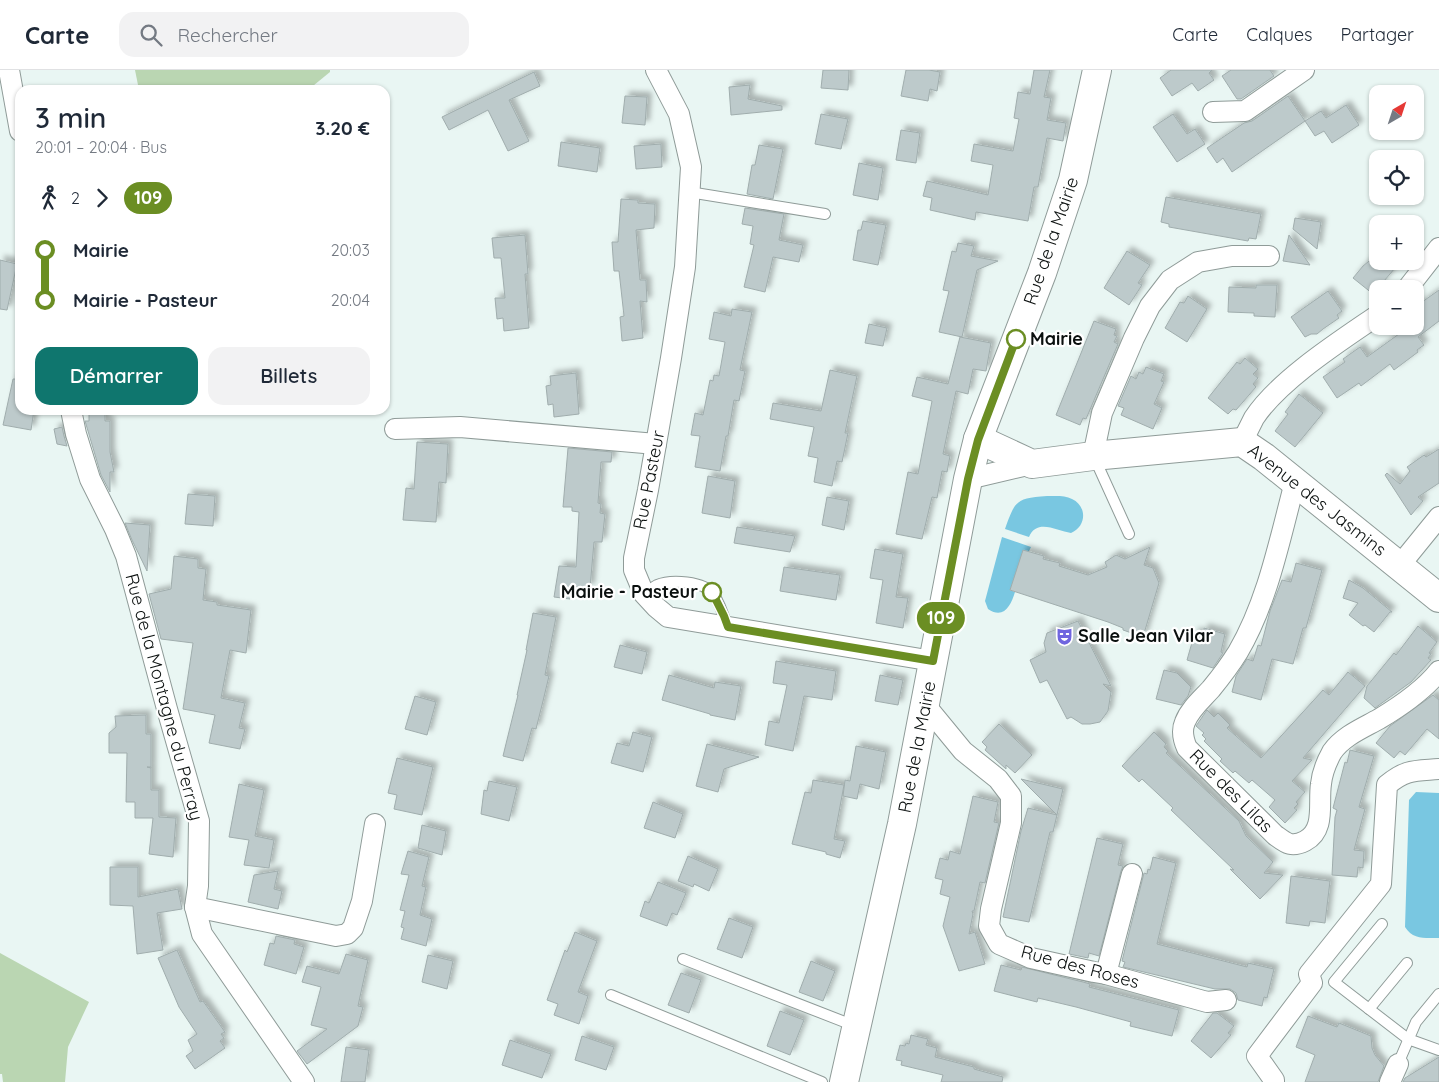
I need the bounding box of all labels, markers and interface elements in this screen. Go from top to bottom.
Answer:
search box [119,12,469,57]
text: Carte [25,20,89,50]
icon: search [137,21,165,49]
text: Rechercher [177,23,278,47]
text: Carte [1172,23,1218,46]
text: Calques [1246,23,1313,46]
text: Partager [1341,23,1414,46]
north arrow [1369,85,1424,140]
map controls [1369,85,1424,335]
text: 3 min [35,100,106,135]
text: 3.20 € [315,116,370,140]
text: 20:01 – 20:04 · Bus [35,137,167,157]
button: locate [1369,150,1424,205]
street label: Rue de la Mairie [1018,174,1083,308]
icon: walk [35,184,63,212]
icon: forward [88,184,116,212]
text: 109 [134,186,162,209]
text: 2 [71,188,80,208]
button: + [1369,215,1424,270]
text: Mairie [73,238,129,262]
text: 20:03 [331,240,370,260]
button: − [1369,280,1424,335]
text: Mairie - Pasteur [73,288,218,312]
text: 20:04 [331,290,370,310]
place label: Mairie [1030,327,1083,350]
marker: Mairie [1006,329,1026,349]
button: Démarrer [35,347,198,405]
button: Billets [208,347,370,405]
street label: Rue Pasteur [628,428,669,531]
street label: Avenue des Jasmins [1243,438,1391,561]
street label: Rue de la Montagne du Perray [120,571,209,823]
place label: Mairie - Pasteur [561,580,698,603]
marker: Mairie - Pasteur [702,582,722,602]
line badge: 109 [912,602,970,634]
text: 109 [927,606,955,629]
place label: Salle Jean Vilar [1078,624,1214,647]
theatre icon: Salle Jean Vilar [1054,626,1074,646]
street label: Rue de la Mairie [892,679,941,815]
street label: Rue des Lilas [1185,744,1278,837]
street label: Rue des Roses [1018,940,1142,993]

